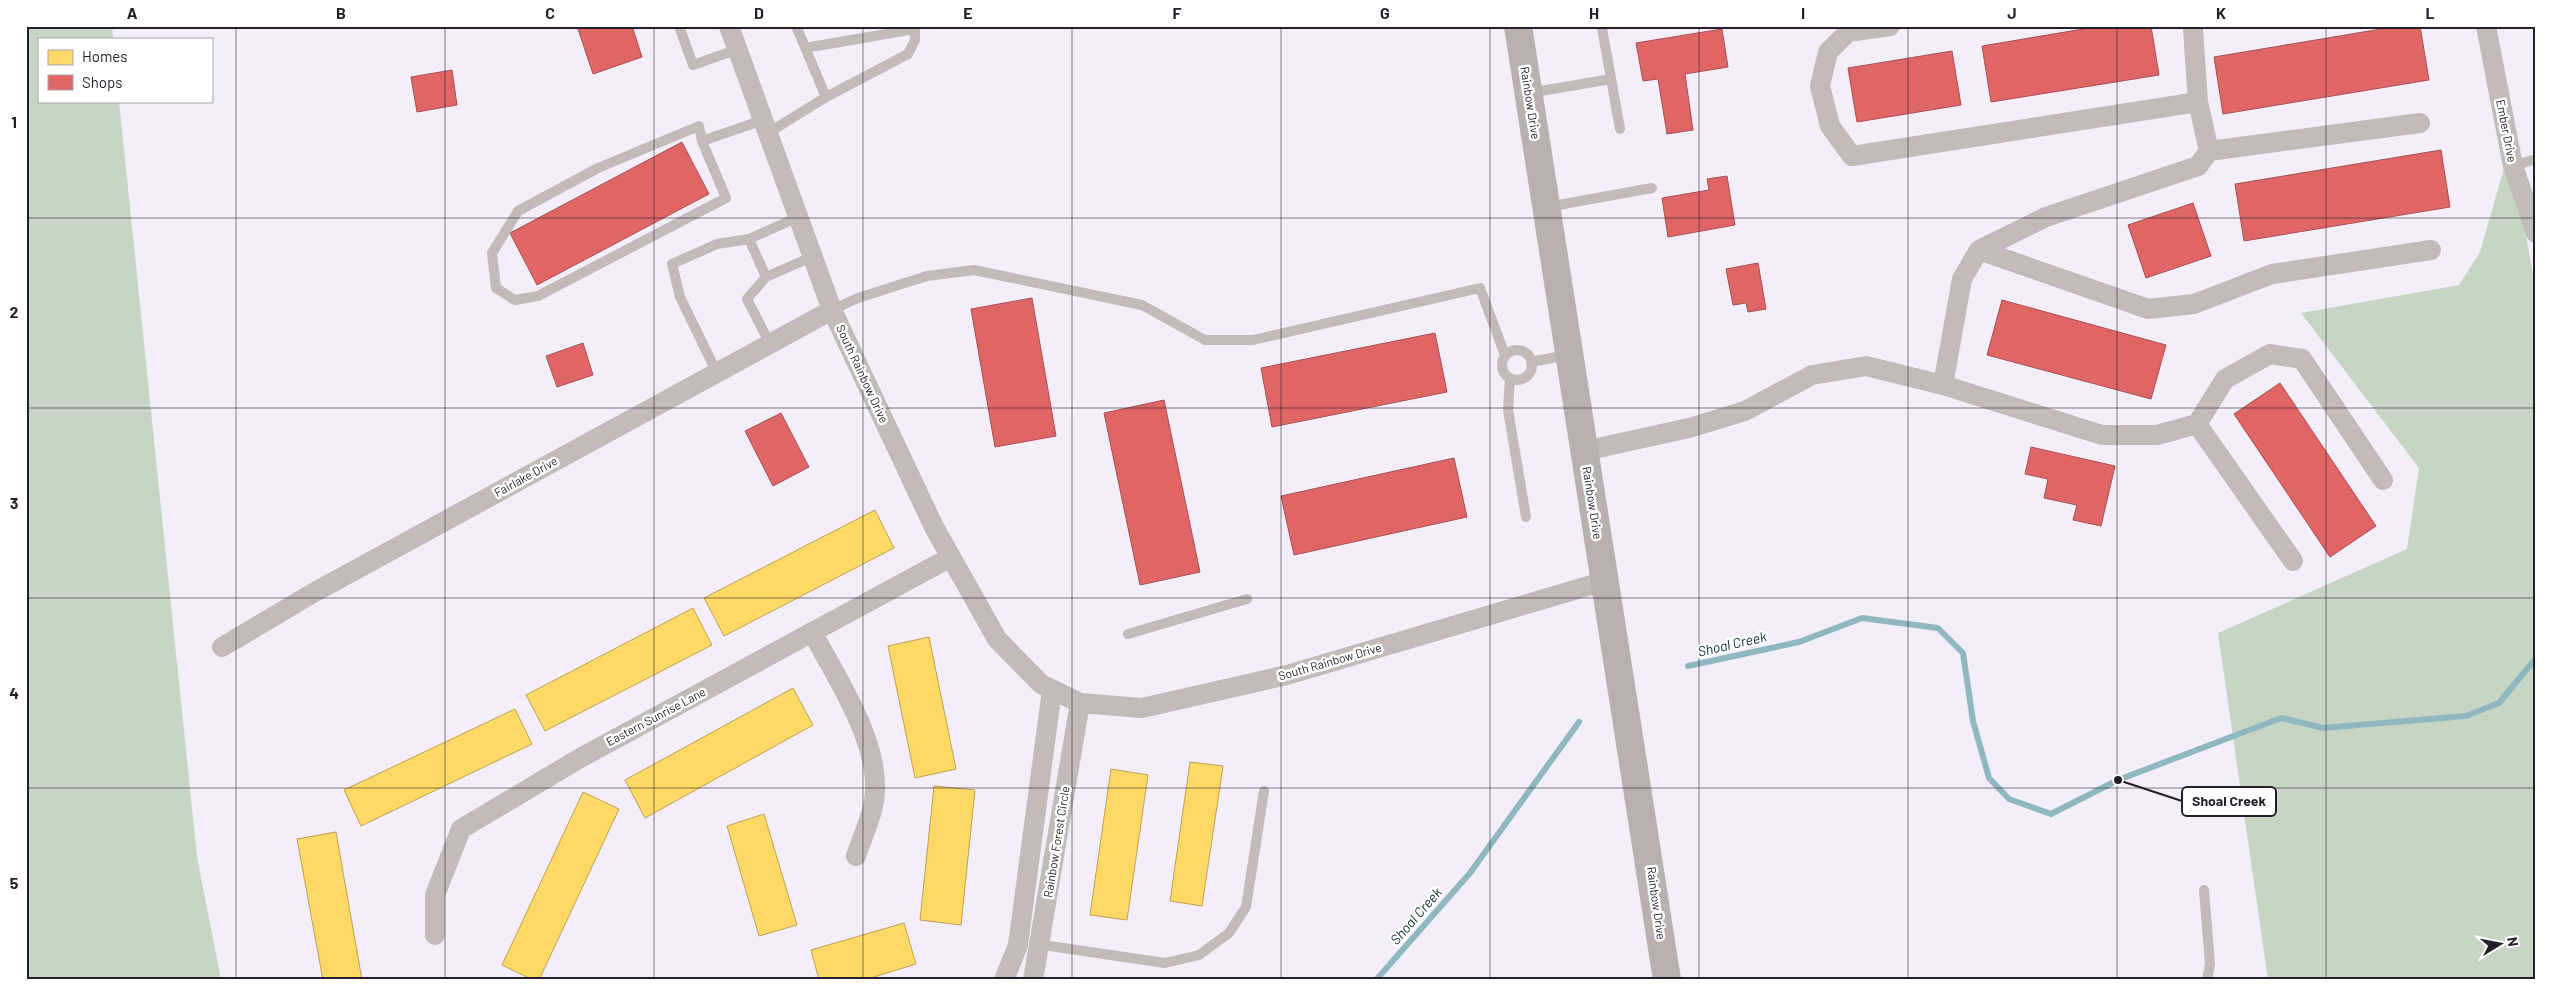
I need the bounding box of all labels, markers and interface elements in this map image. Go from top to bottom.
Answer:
text: A [127,3,138,22]
text: B [336,3,346,22]
text: C [545,3,555,22]
text: D [754,3,764,22]
text: E [963,3,973,22]
text: F [1173,3,1182,22]
text: G [1380,3,1390,22]
text: H [1589,3,1599,22]
text: I [1801,3,1805,22]
text: J [2007,3,2017,22]
text: K [2216,3,2226,22]
text: L [2425,3,2435,22]
legend [38,38,212,102]
text: Homes [82,47,127,65]
street label: Rainbow Drive [1518,65,1544,140]
text: Shops [82,73,122,91]
street label: Ember Drive [2494,98,2520,163]
text: 1 [11,112,17,131]
text: 2 [10,302,19,321]
street label: South Rainbow Drive [834,322,892,425]
street label: Fairlake Drive [491,453,560,499]
street label: Rainbow Drive [1580,465,1606,540]
text: 3 [10,493,18,512]
water label: Shoal Creek [1696,627,1768,660]
street label: South Rainbow Drive [1276,640,1383,682]
text: 4 [9,683,19,702]
street label: Eastern Sunrise Lane [603,684,708,748]
street label: Rainbow Forest Circle [1040,785,1072,899]
callout: Shoal Creek [2182,787,2276,816]
text: Shoal Creek [2192,792,2266,809]
street label: Rainbow Drive [1645,865,1669,940]
text: 5 [10,873,19,892]
water label: Shoal Creek [1386,883,1445,948]
north arrow [2474,918,2524,968]
text: N [2504,936,2522,948]

